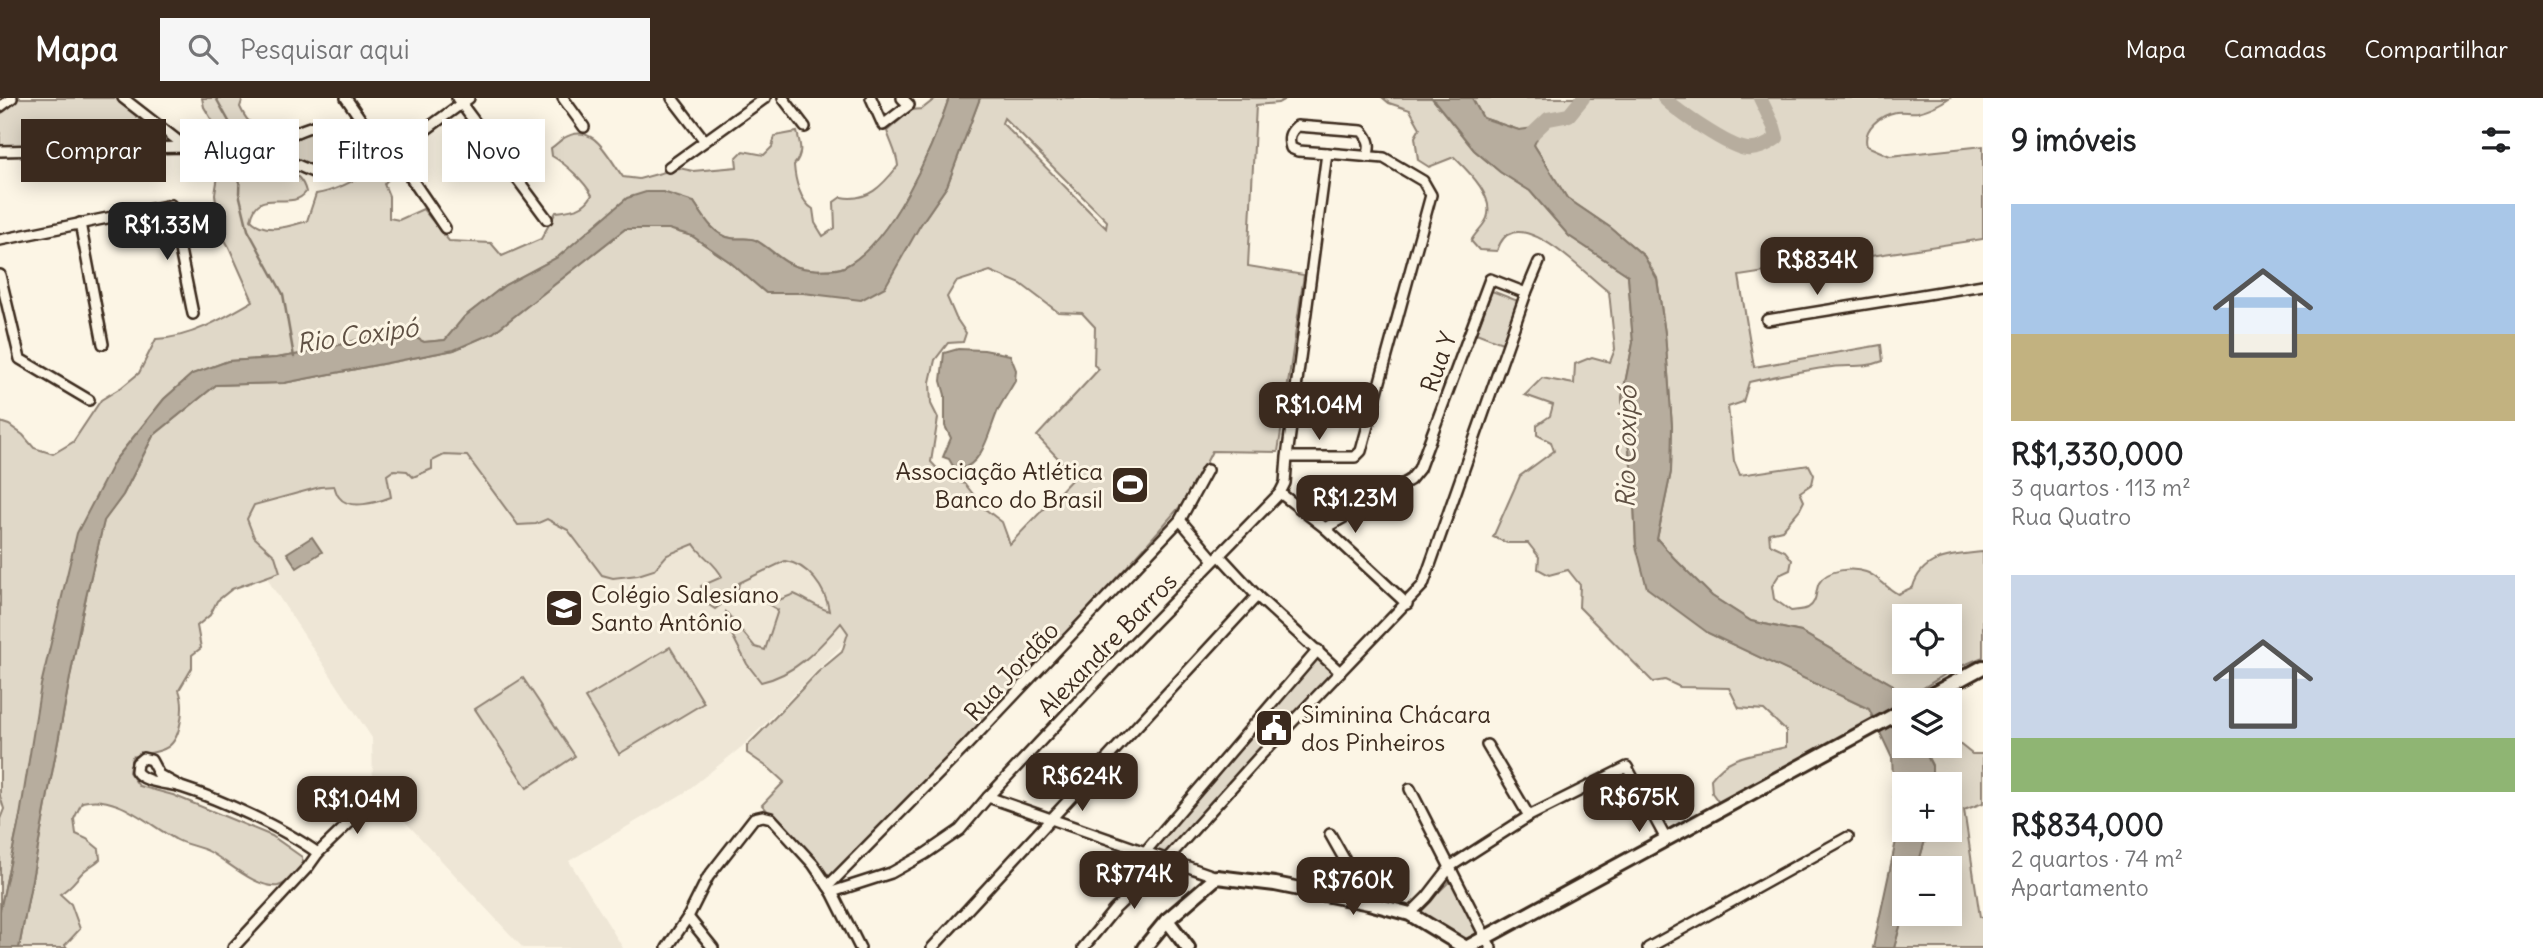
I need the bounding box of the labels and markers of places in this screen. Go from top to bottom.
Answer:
pin: R$1.33M [102,202,232,262]
pin: R$834K [1760,238,1874,297]
pin: R$1.04M [1254,382,1384,442]
place label: Associação Atlética Banco do Brasil [895,456,1103,514]
sports icon: Associação Atlética Banco do Brasil [1109,464,1151,506]
pin: R$1.23M [1290,476,1420,535]
place label: Colégio Salesiano Santo Antônio [591,579,779,637]
school or university icon: Colégio Salesiano Santo Antônio [543,587,585,629]
place label: Siminina Chácara dos Pinheiros [1301,699,1491,757]
public building icon: Siminina Chácara dos Pinheiros [1253,707,1295,749]
pin: R$624K [1025,754,1139,813]
pin: R$675K [1582,774,1696,834]
pin: R$1.04M [292,776,422,836]
pin: R$774K [1077,852,1191,911]
pin: R$760K [1296,858,1410,917]

